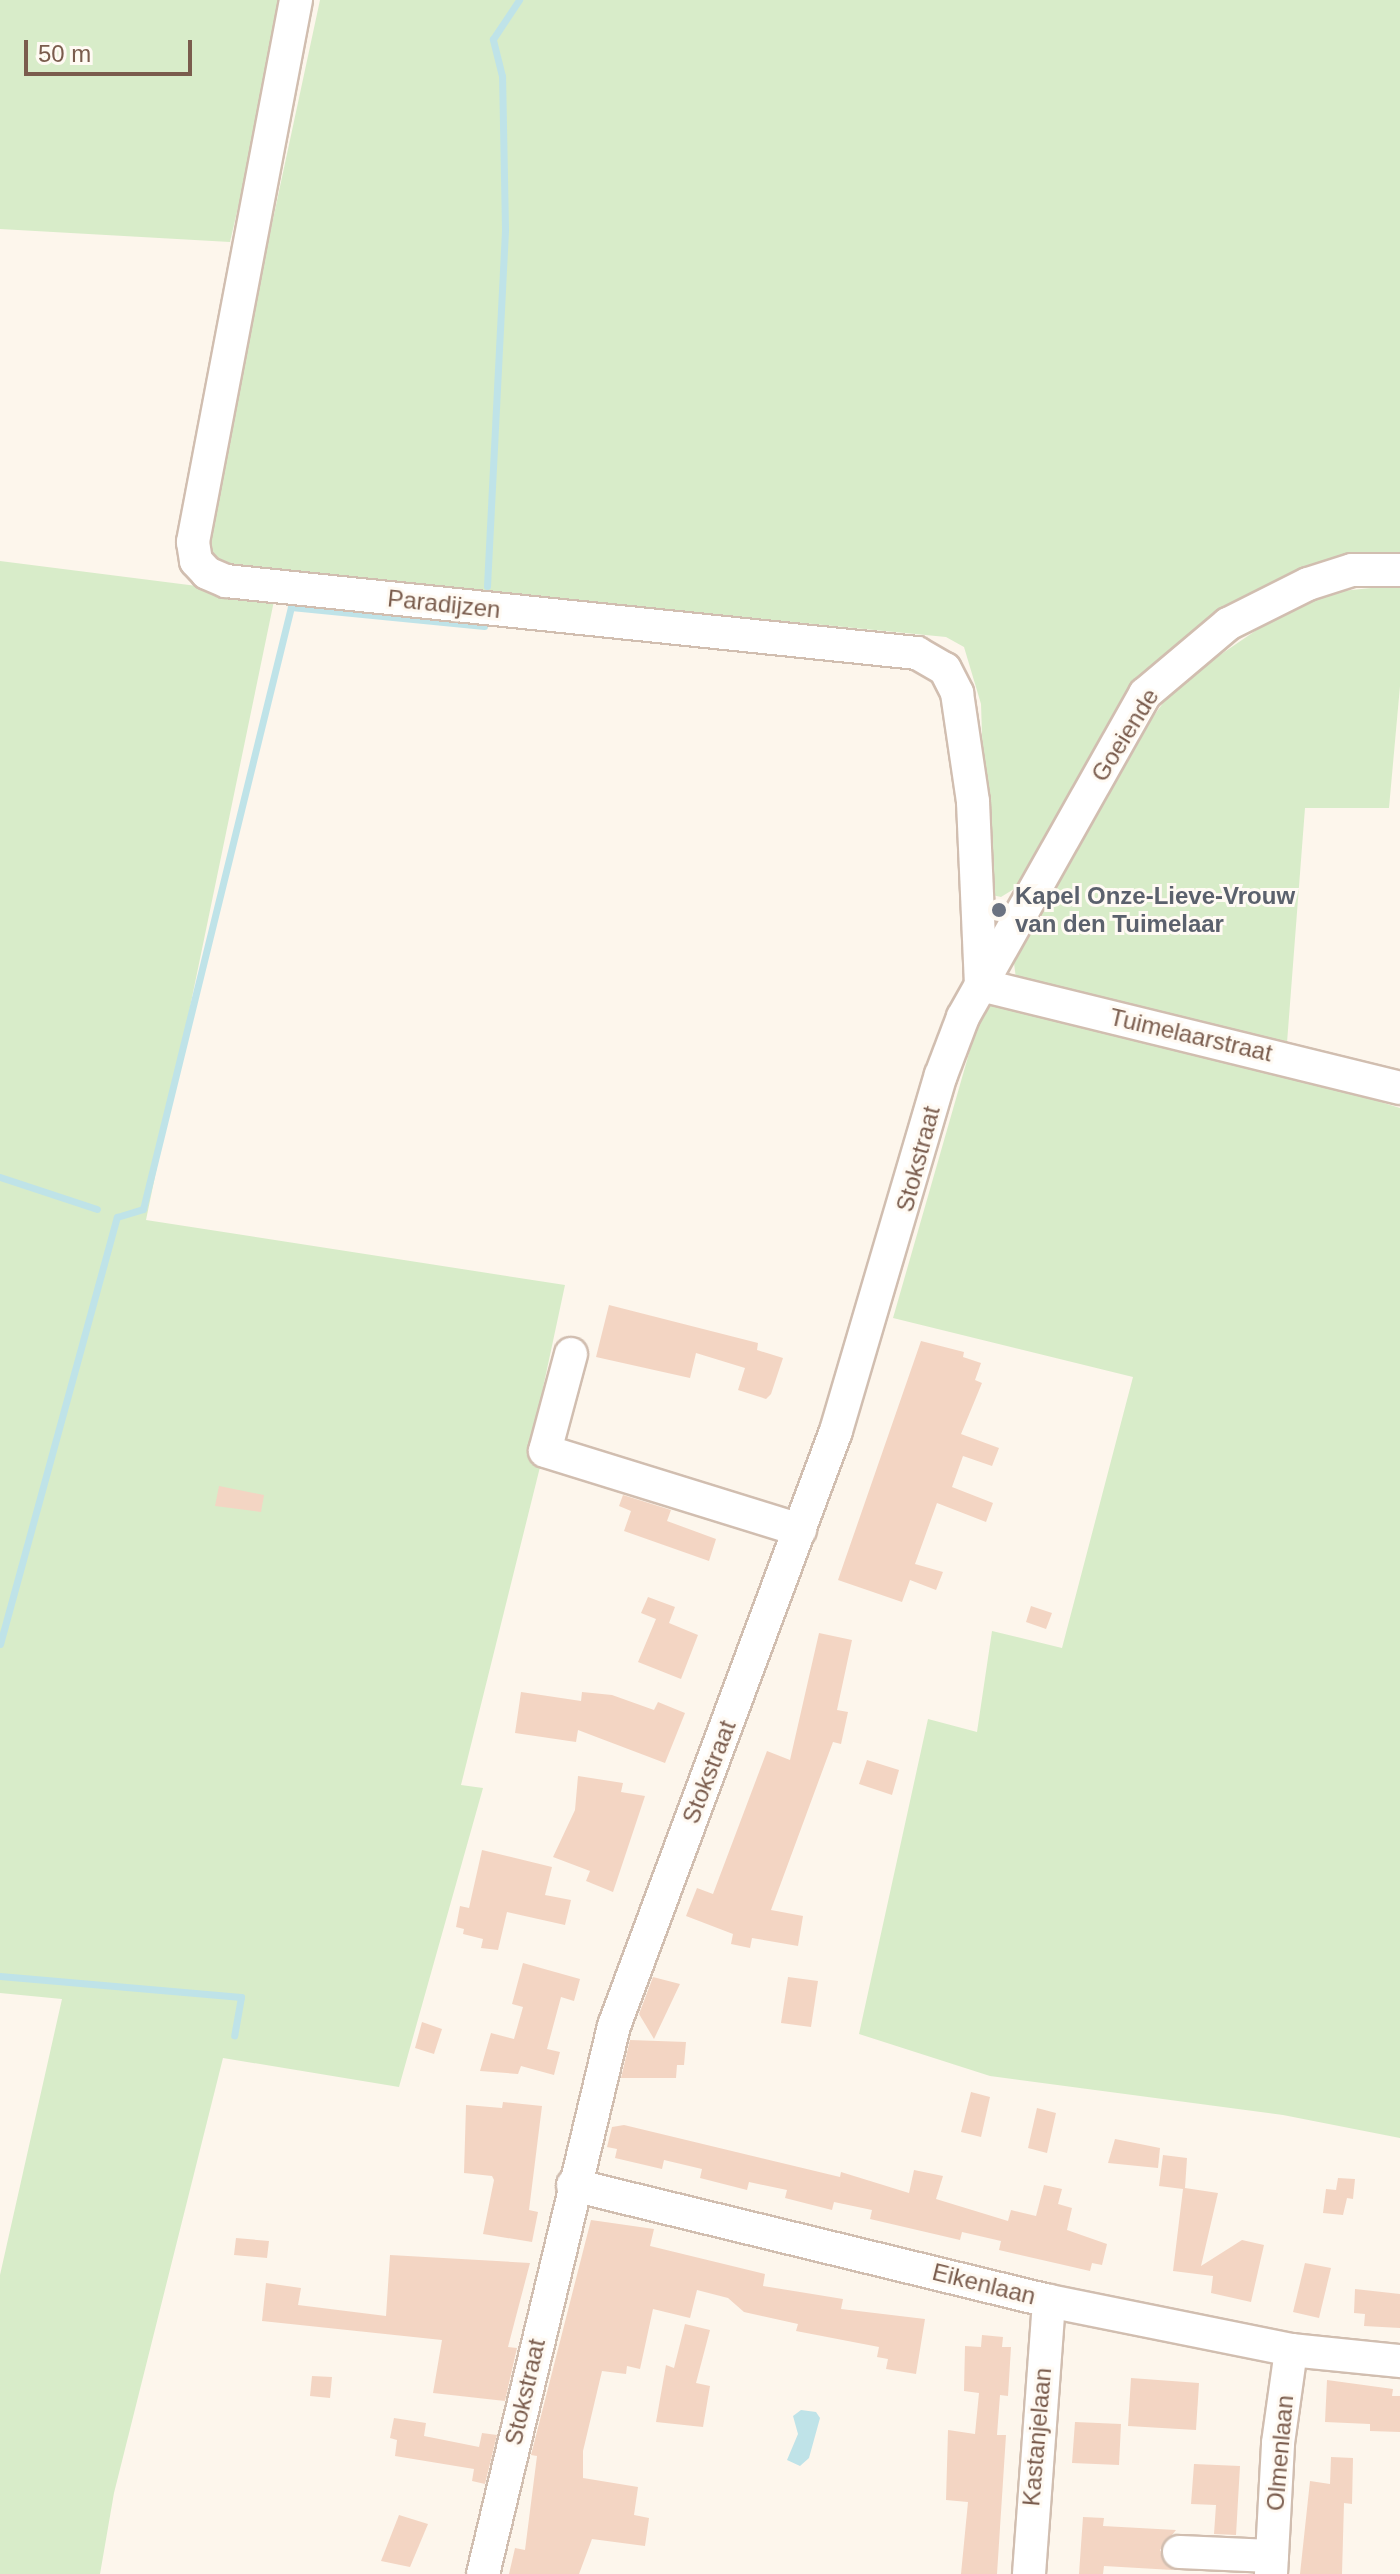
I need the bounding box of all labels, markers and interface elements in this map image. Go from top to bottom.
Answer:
scale bar [28,24,196,74]
text: 50 m [38,40,91,67]
street label: Paradijzen [386,584,502,624]
street label: Goeiende [1085,683,1165,787]
place label: Kapel Onze-Lieve-Vrouw van den Tuimelaar [1015,882,1295,938]
marker: Kapel Onze-Lieve-Vrouw van den Tuimelaar [990,901,1008,919]
street label: Tuimelaarstraat [1107,1002,1275,1068]
street label: Stokstraat [890,1103,946,1215]
street label: Stokstraat [676,1716,742,1828]
street label: Eikenlaan [929,2257,1039,2311]
street label: Stokstraat [499,2336,551,2448]
street label: Kastanjelaan [1017,2367,1057,2507]
street label: Olmenlaan [1261,2394,1299,2512]

